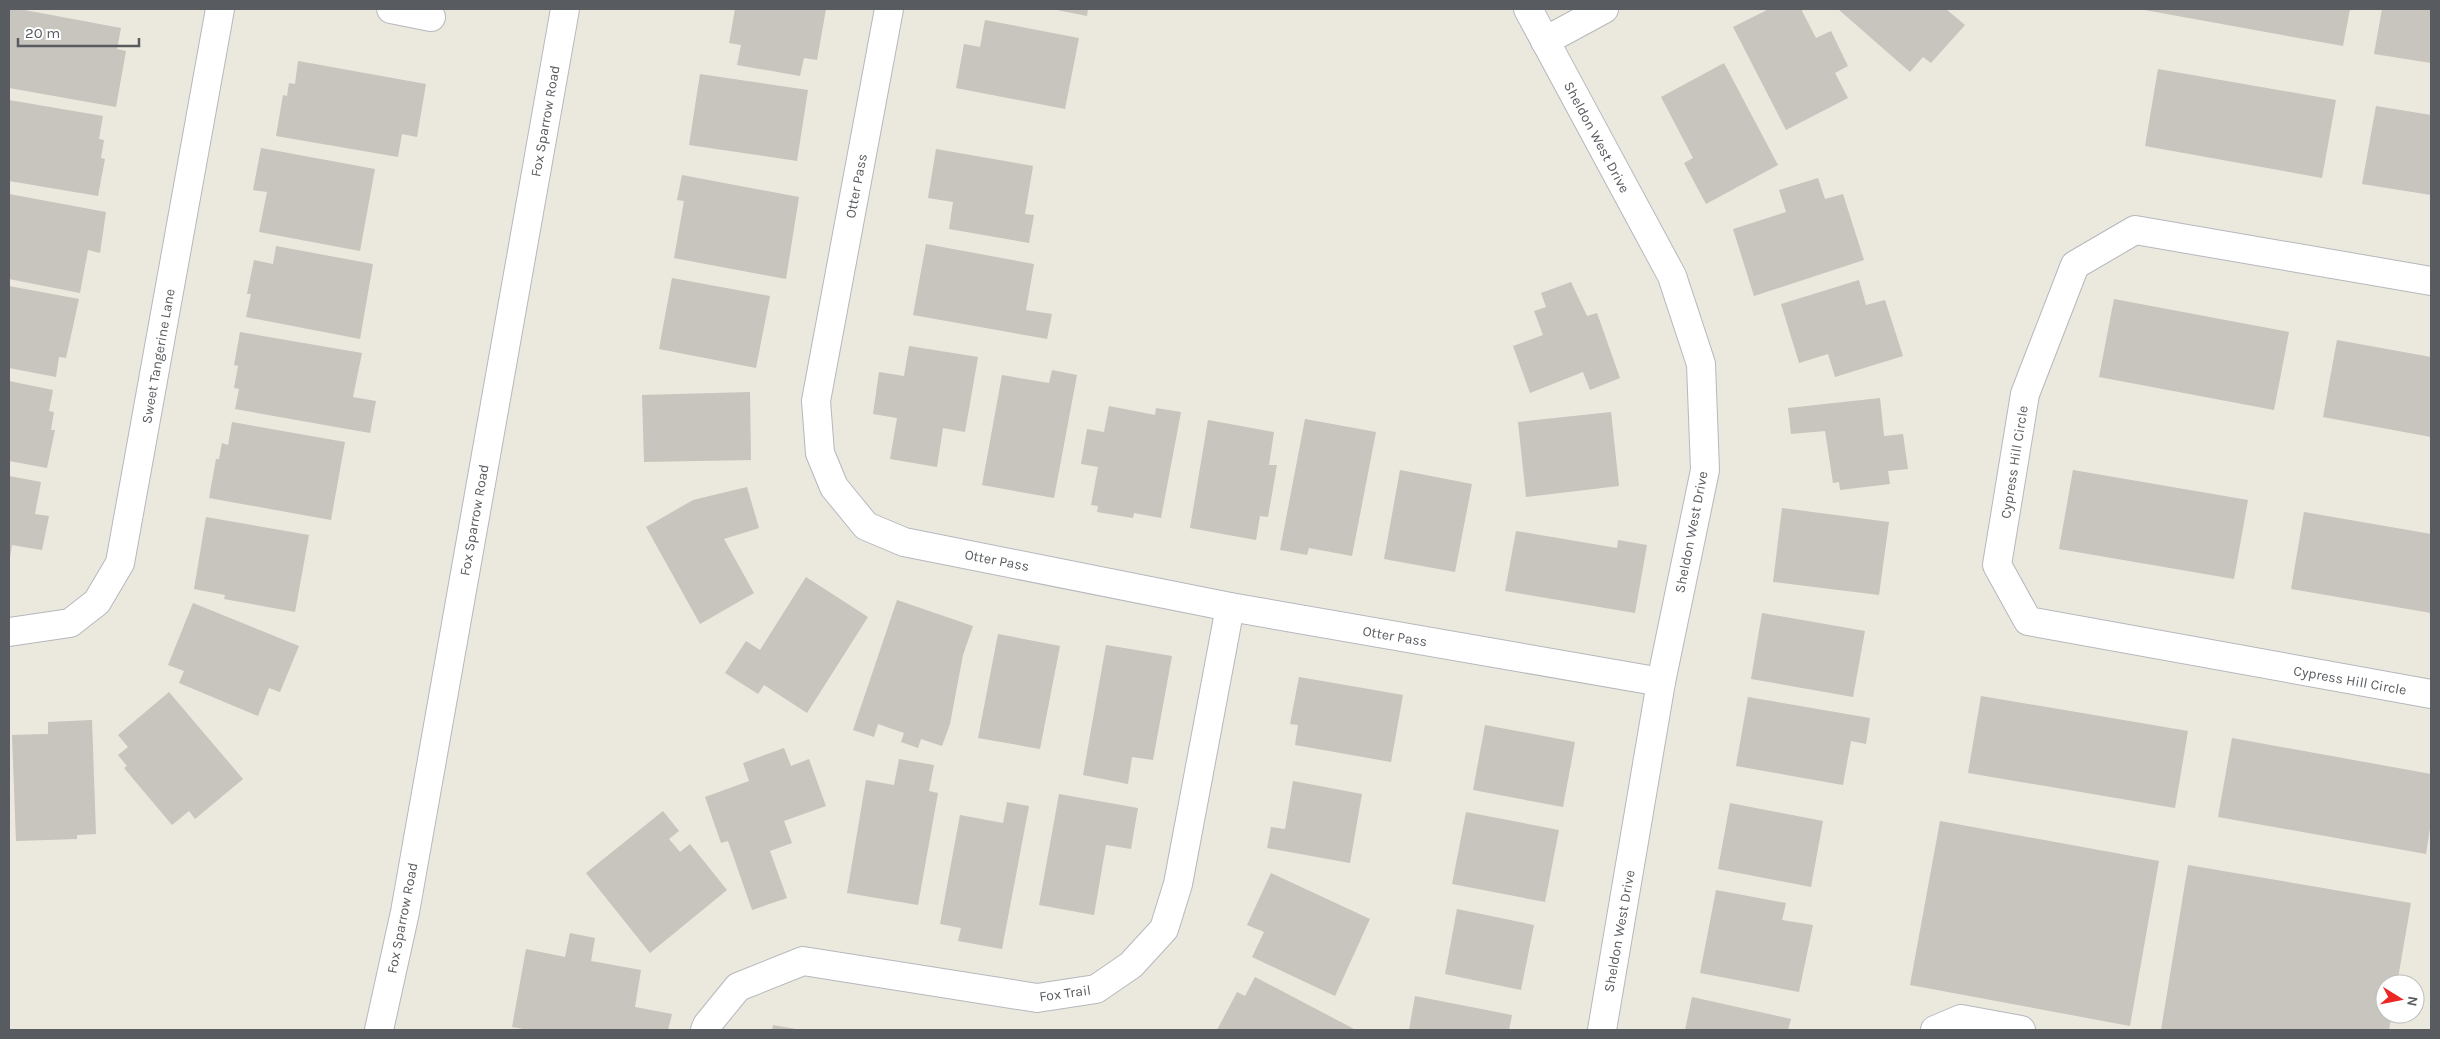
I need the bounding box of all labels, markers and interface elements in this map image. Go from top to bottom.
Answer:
scale bar [18,15,139,47]
text: 20 m [25,24,60,42]
street label: Fox Sparrow Road [527,64,564,178]
street label: Sheldon West Drive [1560,79,1633,196]
street label: Otter Pass [842,152,871,220]
street label: Sweet Tangerine Lane [138,287,179,425]
street label: Cypress Hill Circle [1997,404,2032,520]
street label: Fox Sparrow Road [456,463,493,577]
street label: Sheldon West Drive [1671,470,1712,594]
street label: Otter Pass [963,546,1031,575]
street label: Otter Pass [1361,622,1429,651]
street label: Cypress Hill Circle [2292,662,2408,699]
street label: Fox Sparrow Road [383,861,422,975]
street label: Sheldon West Drive [1600,869,1639,993]
north arrow [2375,974,2425,1024]
street label: Fox Trail [1038,981,1092,1006]
text: N [2403,995,2422,1008]

